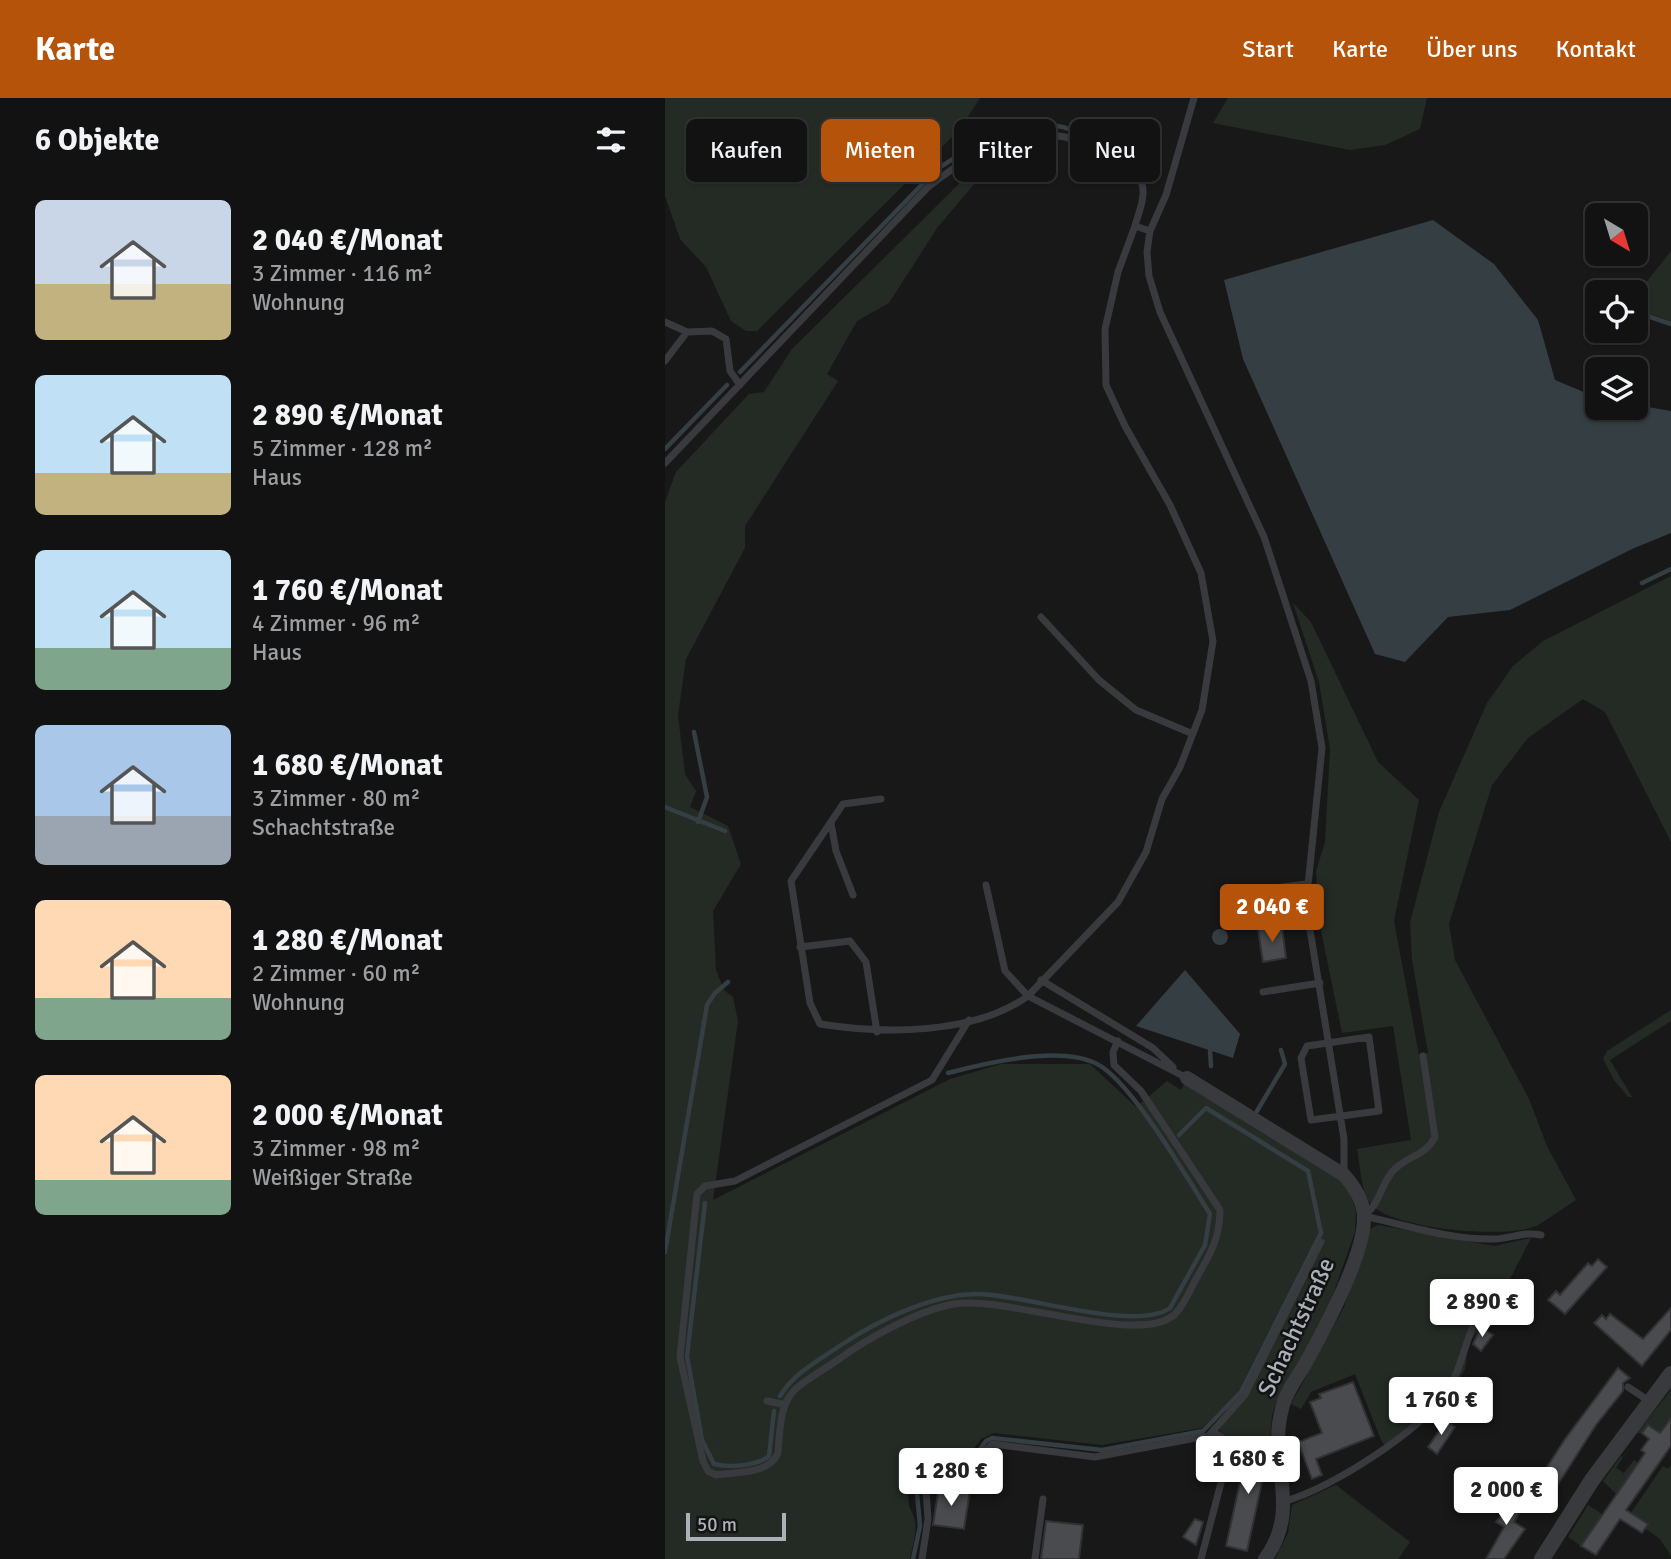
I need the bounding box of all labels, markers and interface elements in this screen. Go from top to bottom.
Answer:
text: Karte [35,29,115,70]
text: Start [1242,34,1294,64]
text: Karte [1332,34,1388,64]
text: Über uns [1426,34,1518,64]
text: Kontakt [1556,34,1636,64]
chip: Kaufen [686,119,807,182]
chip: Mieten [821,119,940,182]
chip: Filter [954,119,1056,182]
chip: Neu [1070,119,1160,182]
icon: filters [592,121,630,159]
text: 6 Objekte [35,122,159,159]
north arrow [1585,203,1649,266]
map controls [1585,203,1648,420]
text: 2 040 €/Monat [252,222,443,259]
icon: home [91,228,175,312]
text: 3 Zimmer · 116 m² [252,259,433,288]
button: locate [1585,280,1648,343]
text: Wohnung [252,288,345,317]
button: layers [1585,357,1648,420]
text: 2 890 €/Monat [252,397,443,434]
icon: home [91,403,175,487]
text: 5 Zimmer · 128 m² [252,434,433,463]
text: Haus [252,463,302,492]
text: 1 760 €/Monat [252,572,443,609]
icon: home [91,578,175,662]
text: 4 Zimmer · 96 m² [252,609,420,638]
text: Haus [252,638,302,667]
text: 1 680 €/Monat [252,747,443,784]
icon: home [91,753,175,837]
text: 3 Zimmer · 80 m² [252,784,420,813]
text: Schachtstraße [252,813,395,842]
pin: 2 040 € [1207,884,1337,944]
text: 2 040 € [1236,892,1308,921]
text: 1 280 €/Monat [252,922,443,959]
icon: home [91,928,175,1012]
text: 2 Zimmer · 60 m² [252,959,420,988]
text: Wohnung [252,988,345,1017]
text: 2 000 €/Monat [252,1097,443,1134]
icon: home [91,1103,175,1187]
text: 3 Zimmer · 98 m² [252,1134,420,1163]
text: Weißiger Straße [252,1163,413,1192]
street label: Schachtstraße [1251,1253,1341,1401]
pin: 2 890 € [1417,1280,1547,1339]
text: 2 890 € [1446,1287,1518,1316]
pin: 1 760 € [1376,1378,1506,1437]
text: 1 760 € [1405,1385,1477,1414]
pin: 1 680 € [1183,1436,1313,1496]
text: 1 680 € [1212,1444,1284,1473]
pin: 1 280 € [886,1448,1016,1508]
text: 1 280 € [915,1456,987,1485]
pin: 2 000 € [1441,1468,1571,1527]
text: 2 000 € [1470,1475,1542,1504]
scale bar [686,1510,786,1542]
text: 50 m [697,1513,737,1537]

